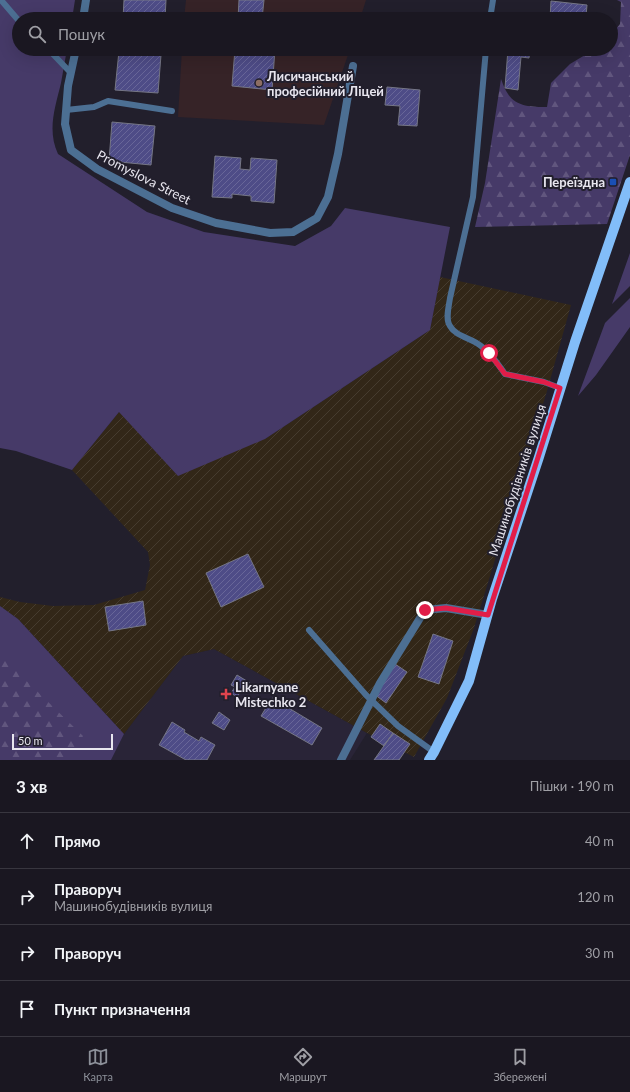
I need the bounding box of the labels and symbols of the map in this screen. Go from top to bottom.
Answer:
place label: Лисичанський професійний Ліцей [266,68,384,99]
marker: Лисичанський професійний Ліцей [254,78,264,88]
street label: Promyslova Street [94,146,194,208]
place label: Переїздна [543,174,605,190]
marker: Переїздна [608,177,618,187]
route start [480,344,498,362]
street label: Машинобудівників вулиця [485,402,549,558]
route end [416,601,434,619]
place label: Likarnyane Mistechko 2 [235,679,306,710]
marker: Likarnyane Mistechko 2 [220,688,232,700]
scale bar [12,732,113,751]

